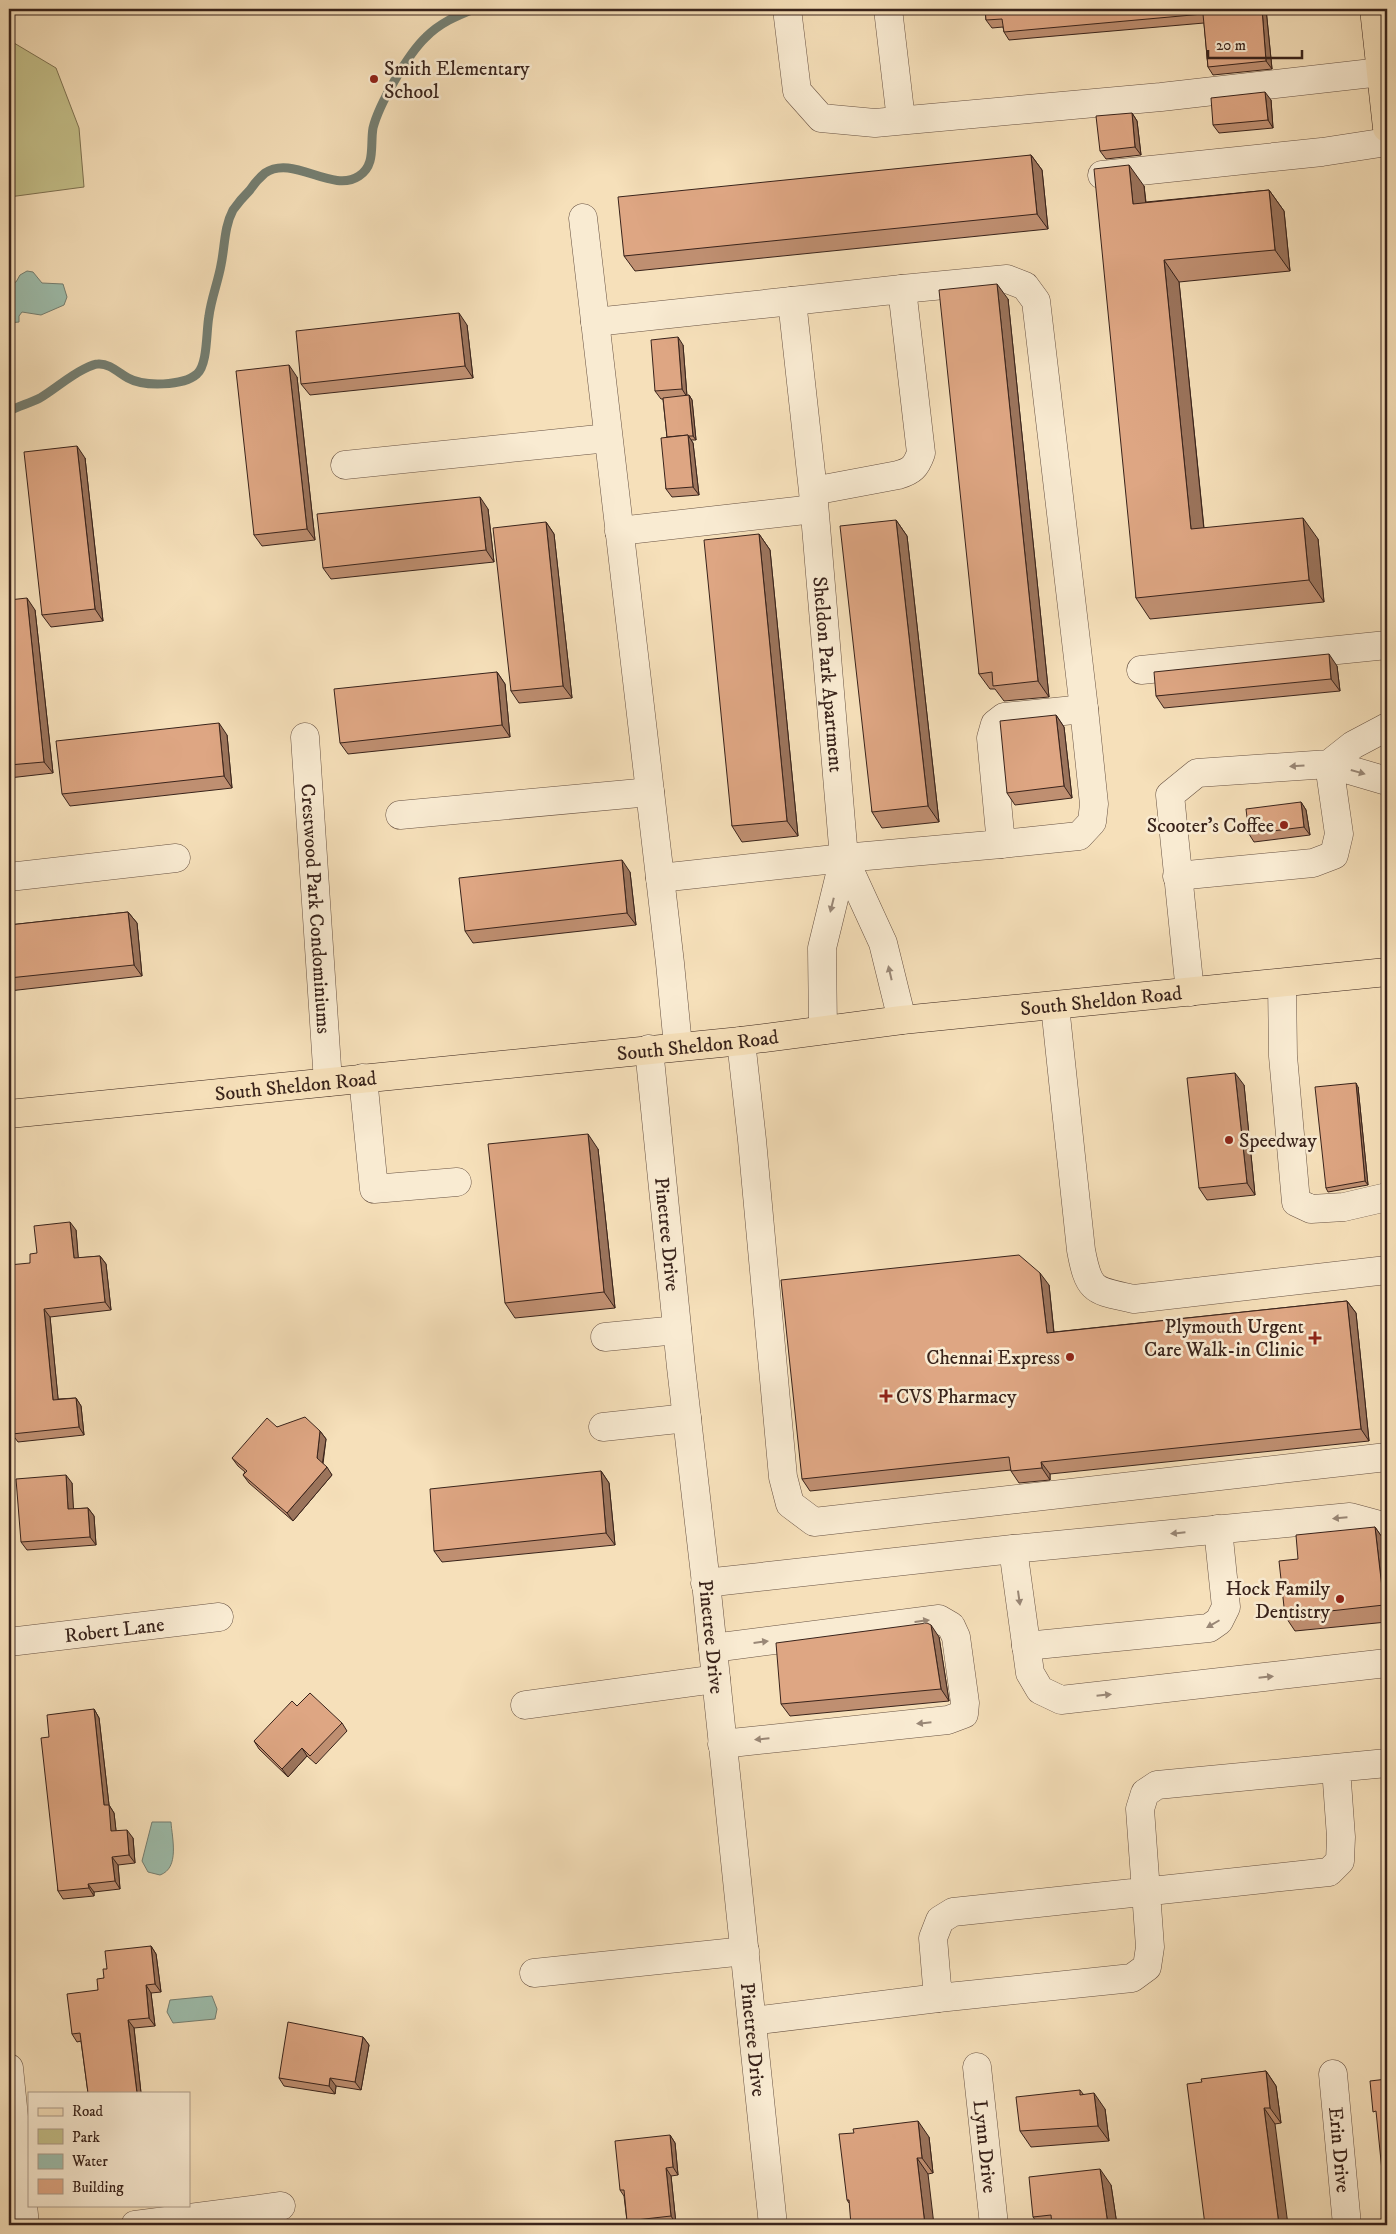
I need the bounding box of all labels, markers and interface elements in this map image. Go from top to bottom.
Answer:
scale bar [1208,28,1302,60]
text: 20 m [1216,36,1246,55]
place label: Smith Elementary School [384,57,530,105]
marker: Smith Elementary School [368,73,380,85]
street label: Sheldon Park Apartment [806,575,848,773]
one-way arrow [1289,763,1305,771]
one-way arrow [1351,769,1366,777]
street label: Crestwood Park Condominiums [294,783,336,1035]
place label: Scooter's Coffee [1147,814,1274,839]
marker: Scooter's Coffee [1278,819,1290,831]
one-way arrow [828,898,836,913]
one-way arrow [886,965,894,980]
street label: South Sheldon Road [1019,981,1183,1022]
street label: South Sheldon Road [616,1025,780,1067]
street label: South Sheldon Road [214,1066,378,1107]
place label: Speedway [1239,1129,1317,1154]
marker: Speedway [1223,1134,1235,1146]
street label: Pinetree Drive [648,1176,684,1293]
place label: Plymouth Urgent Care Walk-in Clinic [1144,1315,1304,1363]
marker: Plymouth Urgent Care Walk-in Clinic [1308,1331,1322,1345]
place label: Chennai Express [926,1346,1060,1371]
marker: Chennai Express [1064,1351,1076,1363]
place label: CVS Pharmacy [896,1385,1017,1410]
marker: CVS Pharmacy [880,1390,892,1402]
one-way arrow [1332,1514,1348,1522]
one-way arrow [1170,1529,1186,1537]
place label: Hock Family Dentistry [1225,1577,1331,1625]
street label: Pinetree Drive [692,1578,729,1695]
one-way arrow [1015,1590,1023,1606]
marker: Hock Family Dentistry [1334,1593,1346,1605]
street label: Robert Lane [63,1613,166,1649]
one-way arrow [915,1617,931,1625]
one-way arrow [1205,1620,1220,1628]
one-way arrow [753,1638,769,1646]
one-way arrow [1258,1673,1274,1681]
one-way arrow [1097,1691,1113,1699]
one-way arrow [915,1719,931,1727]
one-way arrow [754,1736,770,1744]
street label: Pinetree Drive [734,1981,771,2098]
legend [28,2092,190,2206]
street label: Lynn Drive [967,2099,1001,2194]
text: Road [72,2102,104,2121]
street label: Erin Drive [1322,2106,1355,2194]
text: Park [72,2128,101,2147]
text: Water [71,2152,108,2171]
text: Building [72,2178,124,2197]

